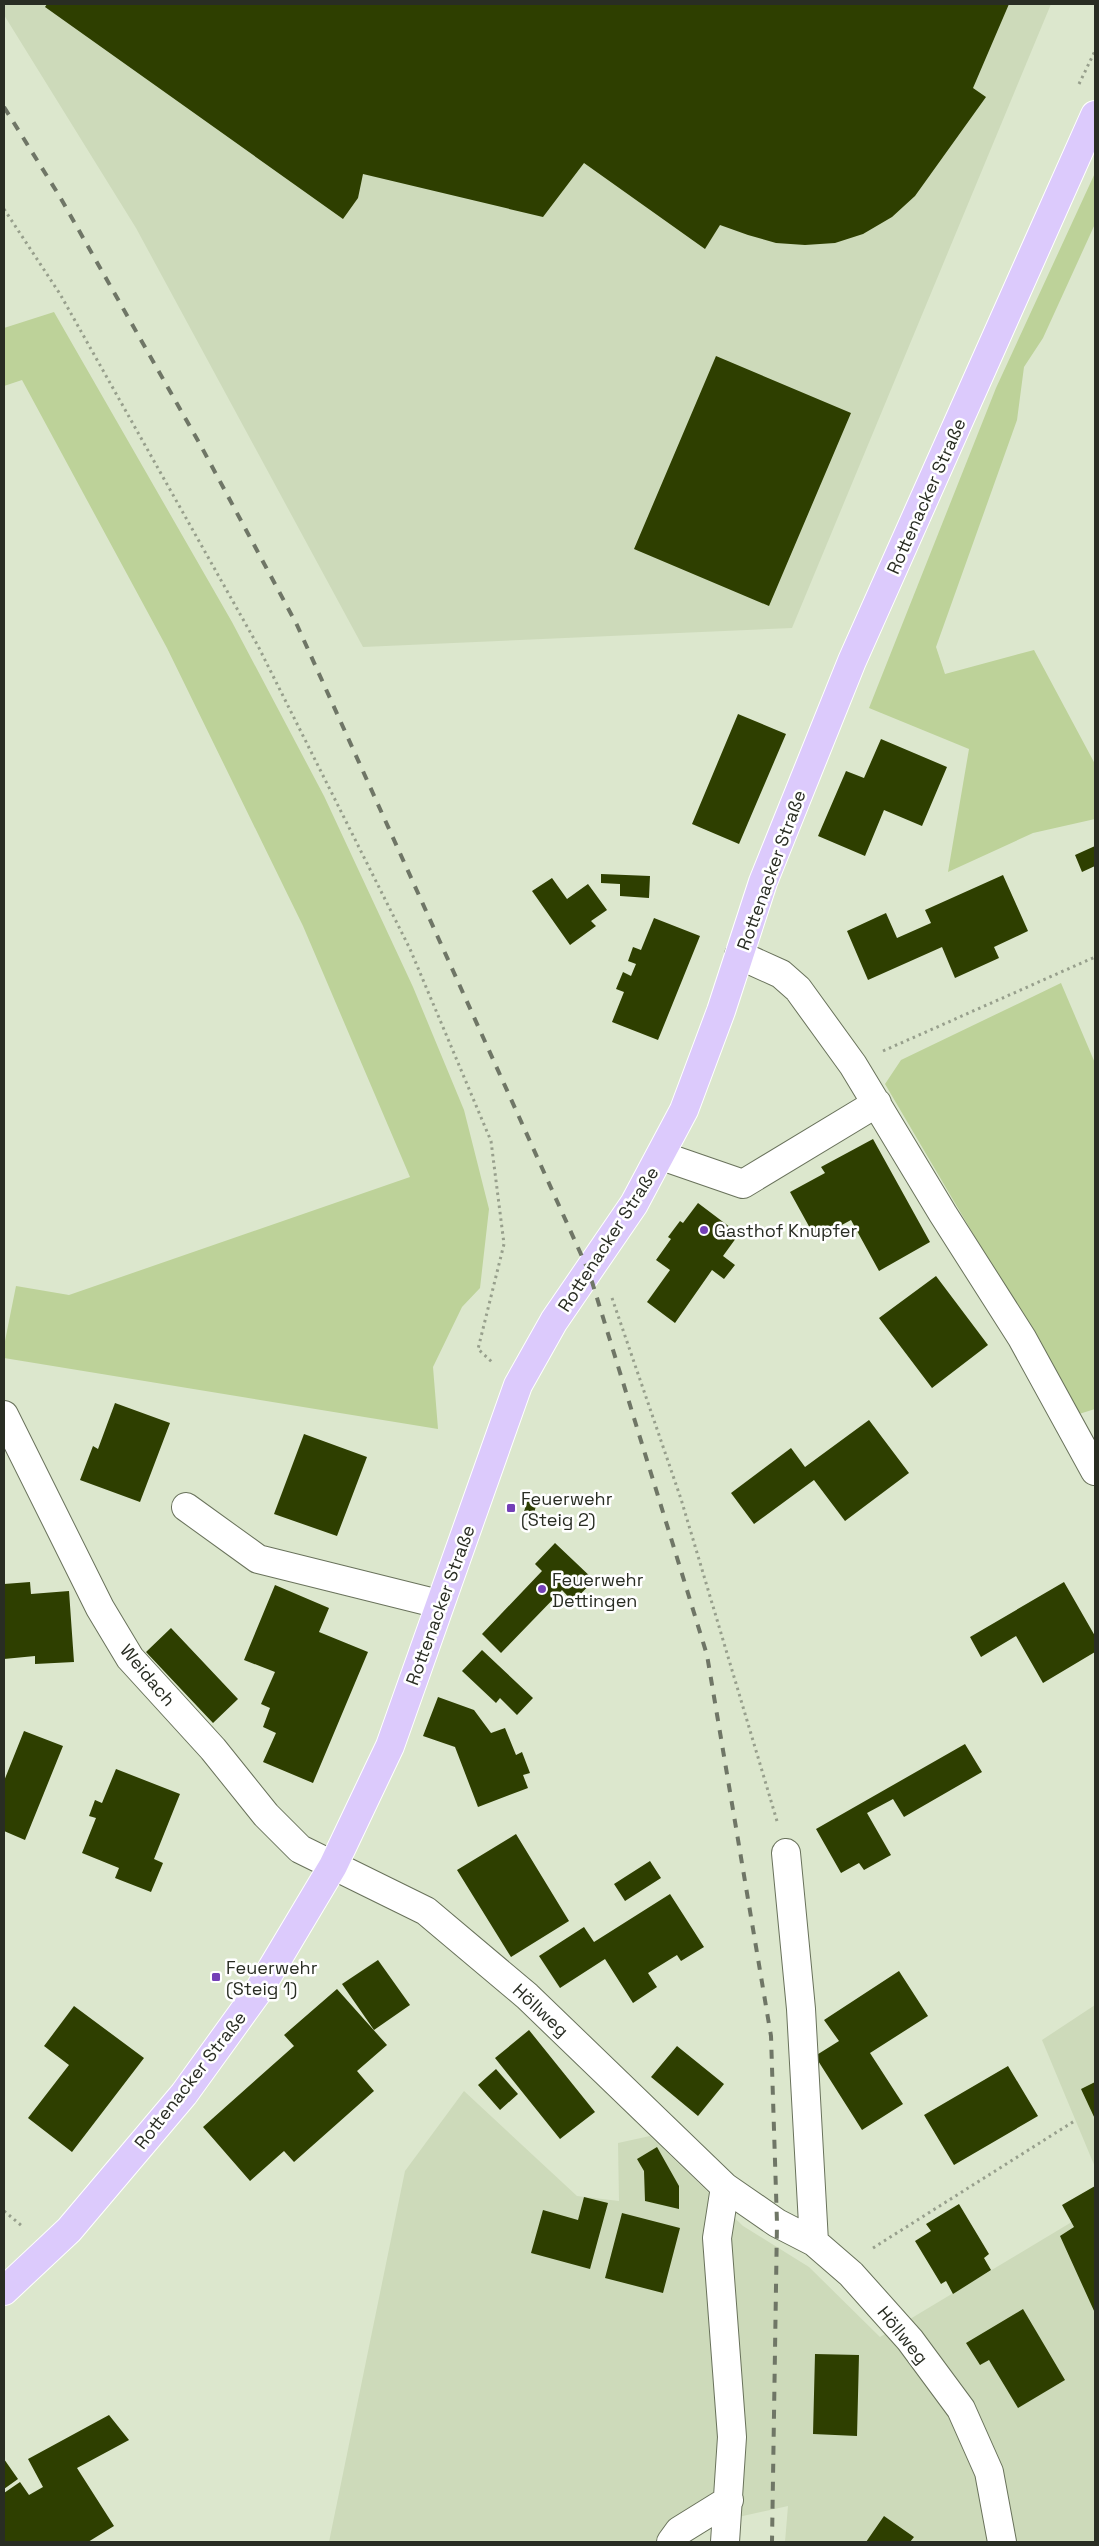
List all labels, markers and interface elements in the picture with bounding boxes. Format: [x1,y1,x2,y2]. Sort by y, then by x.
street label: Rottenacker Straße [881,414,971,578]
street label: Rottenacker Straße [731,787,811,953]
street label: Rottenacker Straße [552,1162,664,1316]
place label: Gasthof Knupfer [714,1219,857,1242]
marker: Gasthof Knupfer [698,1224,710,1236]
place label: Feuerwehr (Steig 2) [521,1487,613,1531]
marker: Feuerwehr (Steig 2) [505,1502,517,1514]
street label: Rottenacker Straße [400,1522,480,1688]
place label: Feuerwehr Dettingen [552,1568,644,1612]
marker: Feuerwehr Dettingen [536,1583,548,1595]
street label: Weidach [115,1639,181,1711]
place label: Feuerwehr (Steig 1) [226,1956,318,2000]
marker: Feuerwehr (Steig 1) [210,1971,222,1983]
street label: Höllweg [508,1978,574,2042]
street label: Rottenacker Straße [129,2007,251,2153]
street label: Höllweg [873,2301,933,2369]

